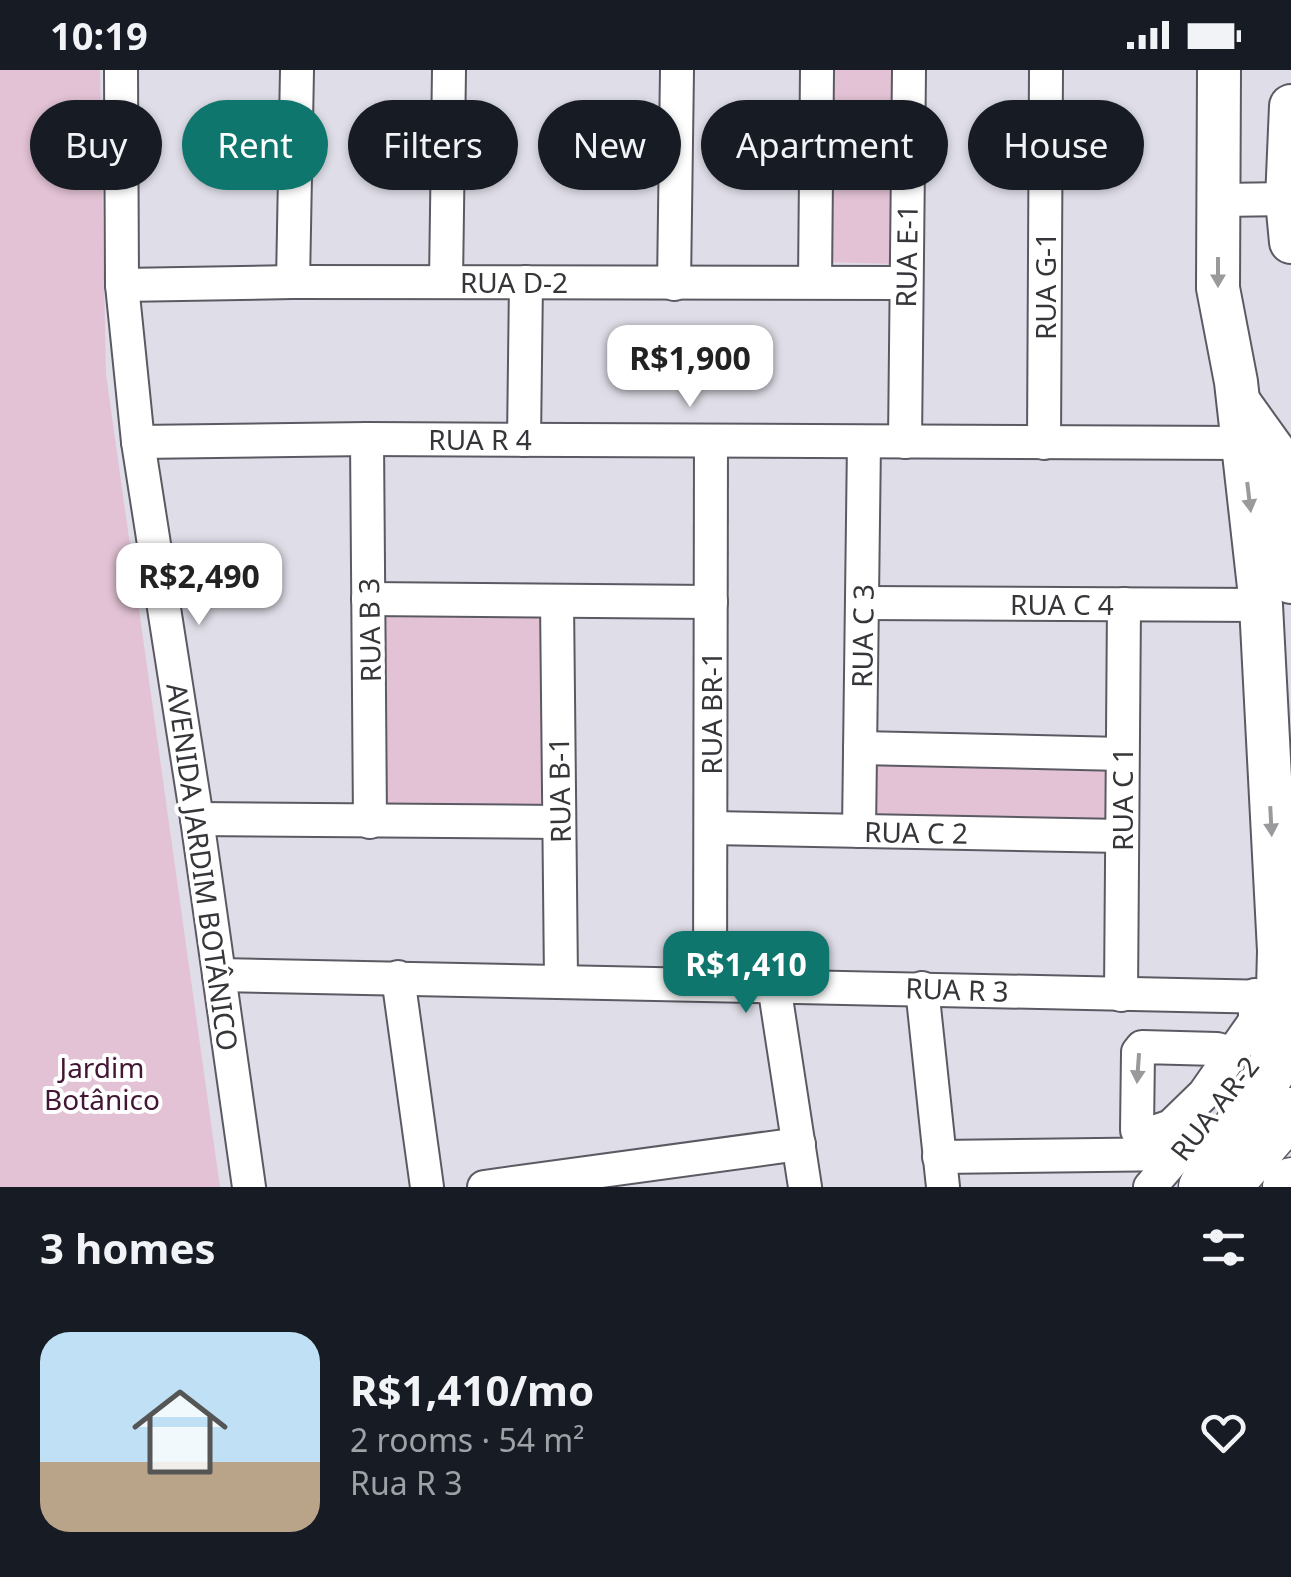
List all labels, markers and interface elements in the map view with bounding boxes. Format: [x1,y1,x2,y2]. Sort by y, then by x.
text: 10:19 [50,9,148,61]
chip: Buy [30,100,162,190]
chip: Rent [182,100,328,190]
chip: Filters [348,100,518,190]
chip: New [538,100,681,190]
chip: Apartment [701,100,948,190]
chip: House [968,100,1144,190]
street label: RUA E-1 [886,204,926,308]
street label: RUA G-1 [1026,232,1064,340]
one-way arrow [1210,257,1226,289]
street label: RUA D-2 [460,263,568,301]
pin: R$1,900 [598,325,782,410]
text: R$1,900 [629,336,751,379]
street label: RUA R 4 [428,420,532,458]
one-way arrow [1241,482,1257,514]
pin: R$2,490 [107,543,291,628]
text: R$2,490 [138,554,260,597]
street label: RUA B 3 [349,578,389,682]
street label: RUA C 3 [842,584,882,688]
street label: RUA C 4 [1010,585,1114,623]
street label: RUA BR-1 [692,651,730,775]
street label: AVENIDA JARDIM BOTÂNICO [158,681,248,1053]
street label: RUA B-1 [539,737,579,843]
street label: RUA C 1 [1103,747,1141,851]
one-way arrow [1264,806,1280,838]
street label: RUA C 2 [864,812,968,852]
pin: R$1,410 [654,931,838,1016]
text: R$1,410 [685,942,807,985]
street label: RUA R 3 [905,968,1009,1010]
park label: Jardim Botânico [44,1048,160,1118]
street label: RUA AR-2 [1161,1048,1267,1168]
one-way arrow [1130,1053,1146,1084]
text: 3 homes [40,1219,216,1276]
icon: filters [1196,1220,1251,1275]
text: R$1,410/mo [350,1361,594,1418]
icon: home [120,1372,240,1492]
icon: heart [1196,1405,1251,1460]
text: 2 rooms · 54 m² [350,1418,584,1461]
text: Rua R 3 [350,1461,462,1504]

